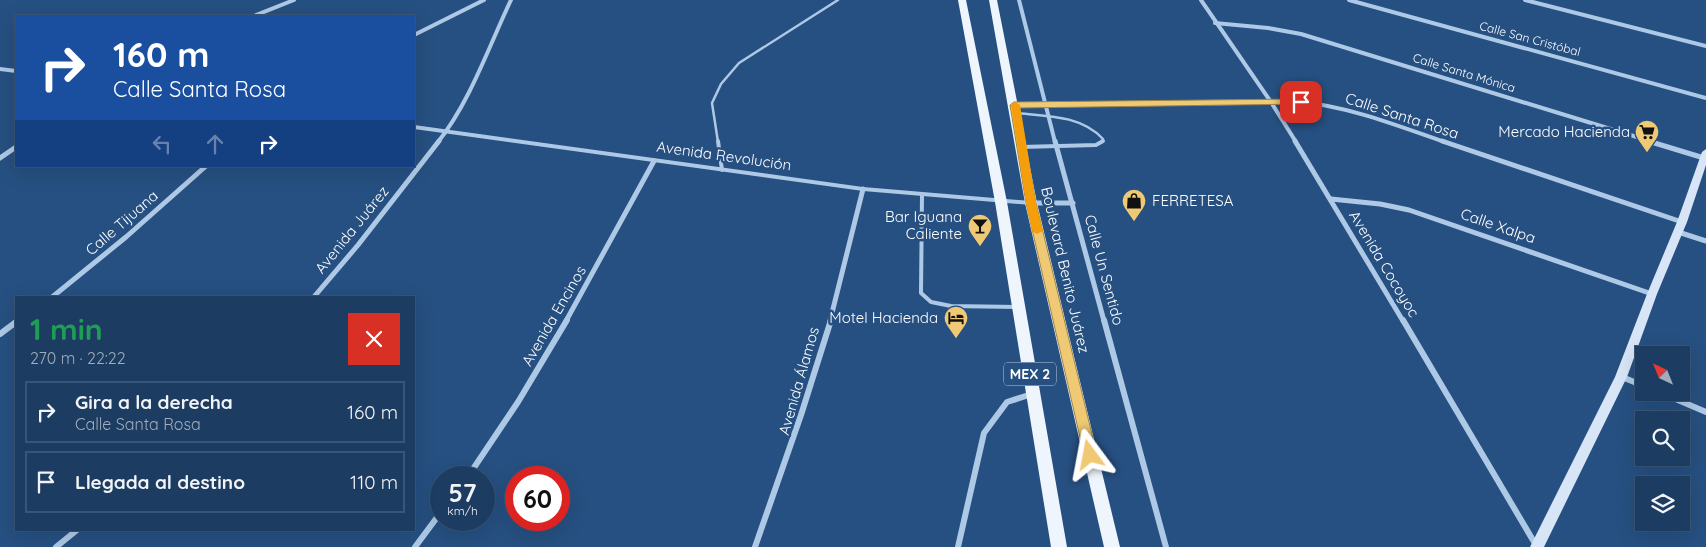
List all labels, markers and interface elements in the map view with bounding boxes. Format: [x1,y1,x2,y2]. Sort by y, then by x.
street label: Calle San Cristóbal [1478,18,1582,59]
text: 160 m [113,32,210,76]
icon: right [30,35,95,100]
street label: Calle Santa Mónica [1411,50,1517,95]
text: Calle Santa Rosa [113,75,286,103]
pin [1280,81,1322,123]
icon: arrive [1287,88,1315,116]
street label: Calle Santa Rosa [1343,88,1461,143]
supermarket icon: Mercado Hacienda [1634,119,1660,153]
place label: Mercado Hacienda [1498,122,1630,141]
icon: left [148,130,176,158]
icon: ahead [201,130,229,158]
icon: right [254,130,282,158]
street label: Avenida Revolución [656,137,793,174]
street label: Avenida Juárez [311,182,393,277]
street label: Boulevard Benito Juárez [1037,185,1094,355]
street label: Calle Tijuana [82,186,162,259]
shop icon: FERRETESA [1121,188,1147,222]
place label: FERRETESA [1152,191,1234,210]
street label: Calle Xalpa [1458,204,1538,247]
place label: Bar Iguana Caliente [885,207,962,243]
street label: Avenida Cocoyoc [1345,207,1424,321]
bar icon: Bar Iguana Caliente [967,213,993,247]
street label: Calle Un Sentido [1081,213,1128,327]
street label: Avenida Encinos [517,262,590,369]
hotel icon: Motel Hacienda [943,305,969,339]
place label: Motel Hacienda [829,308,938,327]
text: 1 min [30,310,103,348]
button: close [348,313,400,365]
street label: Avenida Álamos [774,325,823,437]
north arrow [1635,346,1690,401]
map controls [1635,346,1690,531]
text: 270 m · 22:22 [30,348,126,368]
road number: MEX 2 [1004,362,1056,386]
text: Gira a la derecha [75,390,233,414]
icon: right [32,398,60,426]
text: 160 m [347,400,398,424]
button: search [1635,411,1690,466]
text: Calle Santa Rosa [75,414,201,434]
position arrow [1063,428,1115,480]
speed limit sign: 60 [505,466,570,531]
icon: arrive [32,468,60,496]
text: Llegada al destino [75,470,245,494]
text: 110 m [350,470,398,494]
button: layers [1635,476,1690,531]
text: 57 [448,477,477,508]
text: km/h [447,503,478,518]

